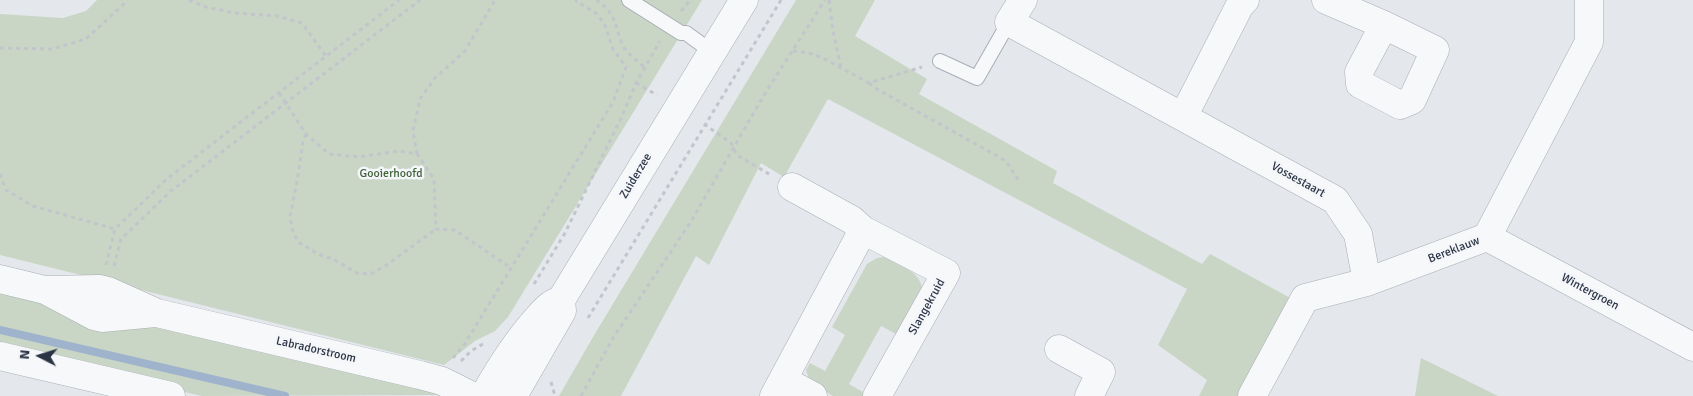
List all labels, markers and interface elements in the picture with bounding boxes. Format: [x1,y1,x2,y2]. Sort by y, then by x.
street label: Zuiderzee [617,151,655,201]
street label: Vossestaart [1268,159,1328,201]
park label: Gooierhoofd [359,167,423,181]
street label: Bereklauw [1426,234,1482,266]
street label: Wintergroen [1558,271,1622,313]
street label: Slangekruid [906,277,948,337]
north arrow [15,331,65,381]
street label: Labradorstroom [275,334,357,366]
text: N [16,349,33,360]

